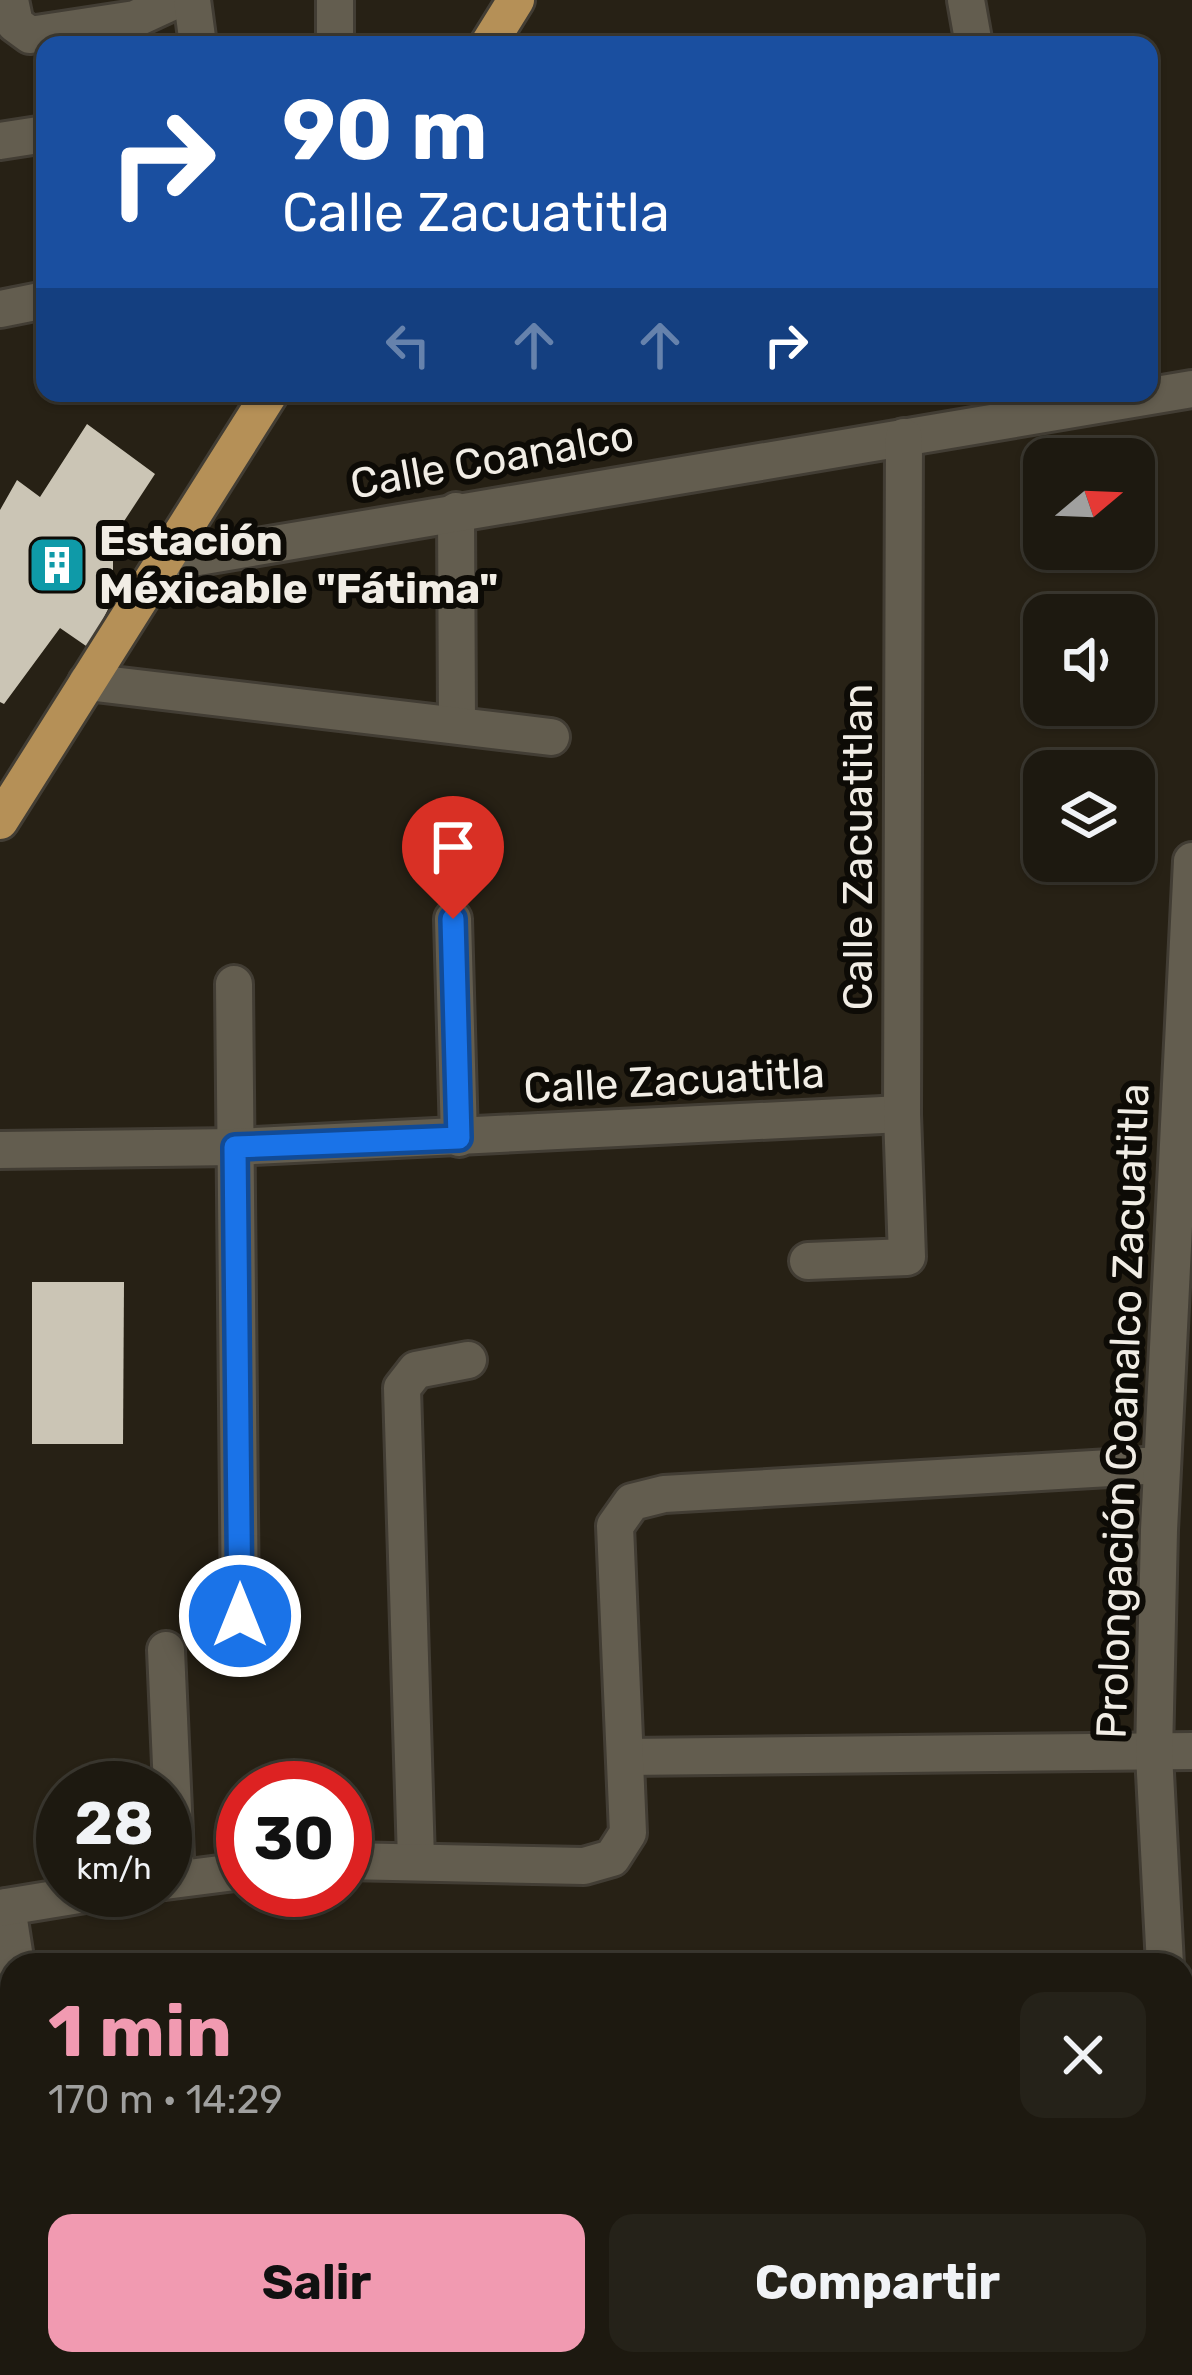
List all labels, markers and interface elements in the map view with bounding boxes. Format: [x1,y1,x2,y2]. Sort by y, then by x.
text: 90 m [282,80,488,180]
icon: right [84,84,240,240]
text: Calle Zacuatitla [282,181,670,245]
icon: left [375,312,441,378]
icon: ahead [501,312,567,378]
icon: ahead [627,312,693,378]
icon: right [753,312,819,378]
street label: Calle Coanalco [346,410,638,510]
north arrow [1023,438,1155,570]
map controls [1023,438,1155,882]
place label: Estación Méxicable "Fátima" [99,516,498,614]
building icon: Estación Méxicable "Fátima" [26,534,88,596]
button: sound [1023,594,1155,726]
street label: Calle Zacuatitlan [833,683,883,1011]
button: layers [1023,750,1155,882]
pin [402,796,504,919]
icon: arrive [420,814,486,880]
street label: Calle Zacuatitla [522,1048,826,1114]
street label: Prolongación Coanalco Zacuatitla [1087,1082,1159,1740]
position arrow [177,1553,303,1679]
speed limit sign: 30 [216,1761,372,1917]
text: 28 [74,1788,154,1859]
text: km/h [77,1851,151,1887]
text: 1 min [48,1989,232,2074]
button: close [1020,1992,1146,2118]
text: 170 m · 14:29 [48,2077,283,2123]
button: Salir [48,2214,585,2352]
button: Compartir [609,2214,1146,2352]

